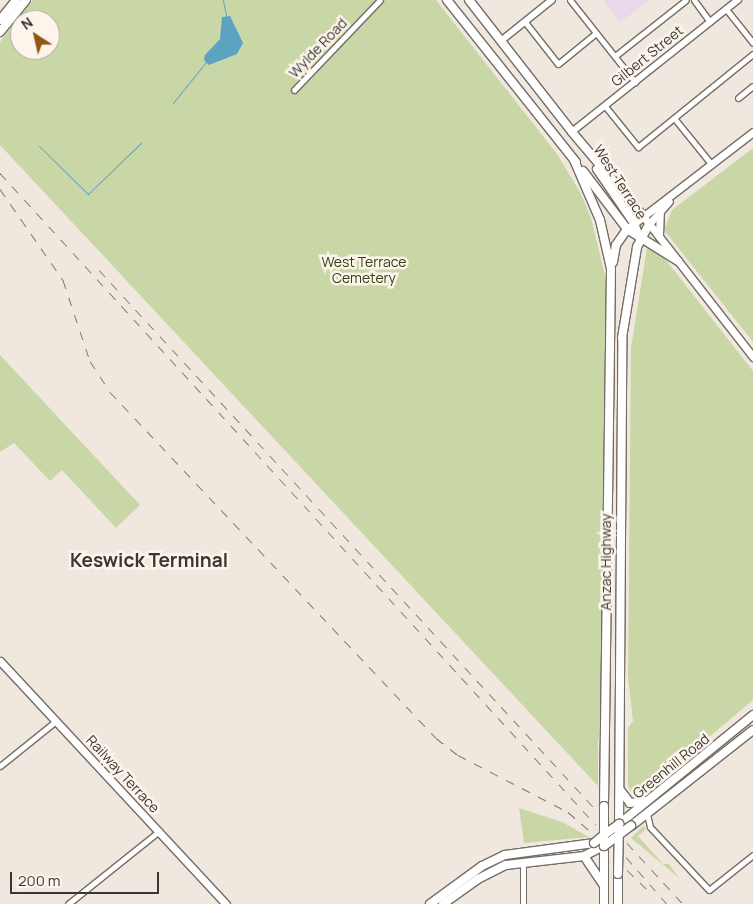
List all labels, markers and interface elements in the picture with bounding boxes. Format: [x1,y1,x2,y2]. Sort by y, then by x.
north arrow [10,10,60,60]
text: N [17,12,36,34]
street label: Wylde Road [285,15,351,81]
street label: Gilbert Street [608,22,686,90]
street label: West Terrace [590,142,650,222]
park label: West Terrace Cemetery [322,254,406,286]
street label: Anzac Highway [598,513,614,611]
district label: Keswick Terminal [70,550,228,572]
street label: Greenhill Road [629,730,713,802]
street label: Railway Terrace [83,732,163,816]
scale bar [12,862,161,894]
text: 200 m [18,870,61,891]

